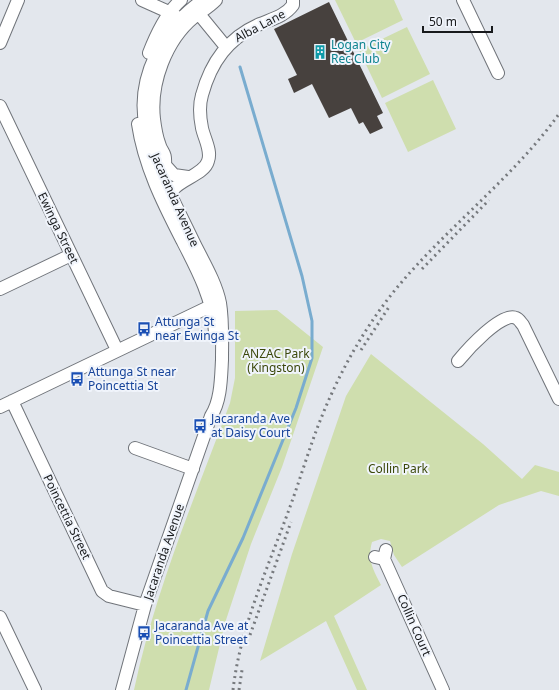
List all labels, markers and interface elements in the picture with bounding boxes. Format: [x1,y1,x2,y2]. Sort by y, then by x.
street label: Alba Lane [231,5,288,46]
scale bar [423,8,492,34]
text: 50 m [429,13,457,30]
place label: Logan City Rec Club [331,36,391,67]
building icon: Logan City Rec Club [312,44,328,60]
street label: Jacaranda Avenue [147,149,204,249]
street label: Ewinga Street [34,189,83,267]
place label: Attunga St near Ewinga St [155,313,239,344]
bus stop icon: Attunga St near Ewinga St [136,321,152,337]
park label: ANZAC Park (Kingston) [242,345,310,376]
place label: Attunga St near Poincettia St [88,363,176,394]
bus stop icon: Attunga St near Poincettia St [69,371,85,387]
place label: Jacaranda Ave at Daisy Court [210,410,291,441]
bus stop icon: Jacaranda Ave at Daisy Court [192,418,208,434]
park label: Collin Park [368,460,429,477]
street label: Poincettia Street [39,471,96,563]
street label: Jacaranda Avenue [139,501,188,603]
street label: Collin Court [393,591,436,659]
place label: Jacaranda Ave at Poincettia Street [154,617,249,648]
bus stop icon: Jacaranda Ave at Poincettia Street [136,625,152,641]

